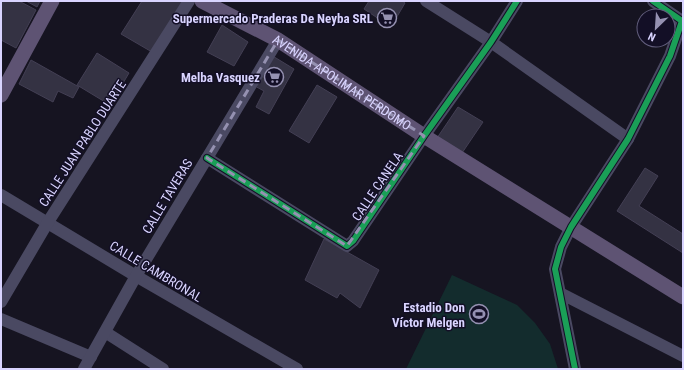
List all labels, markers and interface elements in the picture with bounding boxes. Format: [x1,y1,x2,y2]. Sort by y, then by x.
supermarket icon: Supermercado Praderas De Neyba SRL [376,7,398,29]
north arrow [636,8,676,48]
place label: Supermercado Praderas De Neyba SRL [173,11,373,26]
text: N [646,29,658,44]
street label: AVENIDA APOLIMAR PERDOMO [270,32,414,134]
supermarket icon: Melba Vasquez [263,66,285,88]
place label: Melba Vasquez [181,70,260,85]
street label: CALLE JUAN PABLO DUARTE [36,77,129,209]
street label: CALLE CANELA [349,149,406,224]
street label: CALLE TAVERAS [139,156,196,236]
street label: CALLE CAMBRONAL [107,238,205,305]
place label: Estadio Don Víctor Melgen [392,300,465,330]
sports icon: Estadio Don Víctor Melgen [468,303,490,325]

